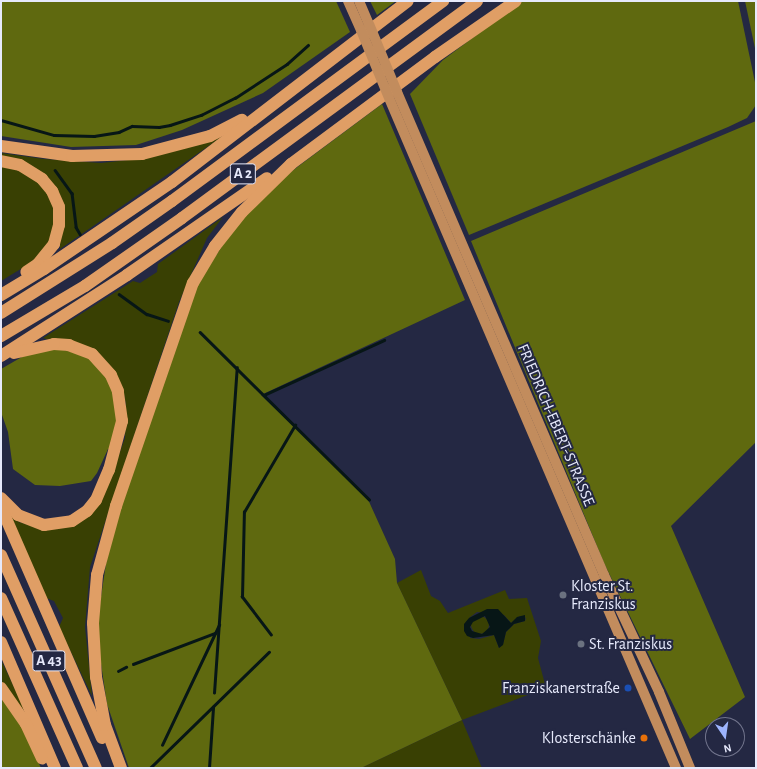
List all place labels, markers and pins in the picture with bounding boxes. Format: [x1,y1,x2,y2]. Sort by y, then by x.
place label: Kloster St. Franziskus [571,576,636,614]
marker: Kloster St. Franziskus [558,590,568,600]
place label: St. Franziskus [589,634,672,654]
marker: St. Franziskus [576,639,586,649]
place label: Franziskanerstraße [502,678,620,698]
marker: Franziskanerstraße [623,683,633,693]
place label: Klosterschänke [542,728,636,748]
marker: Klosterschänke [639,733,649,743]

